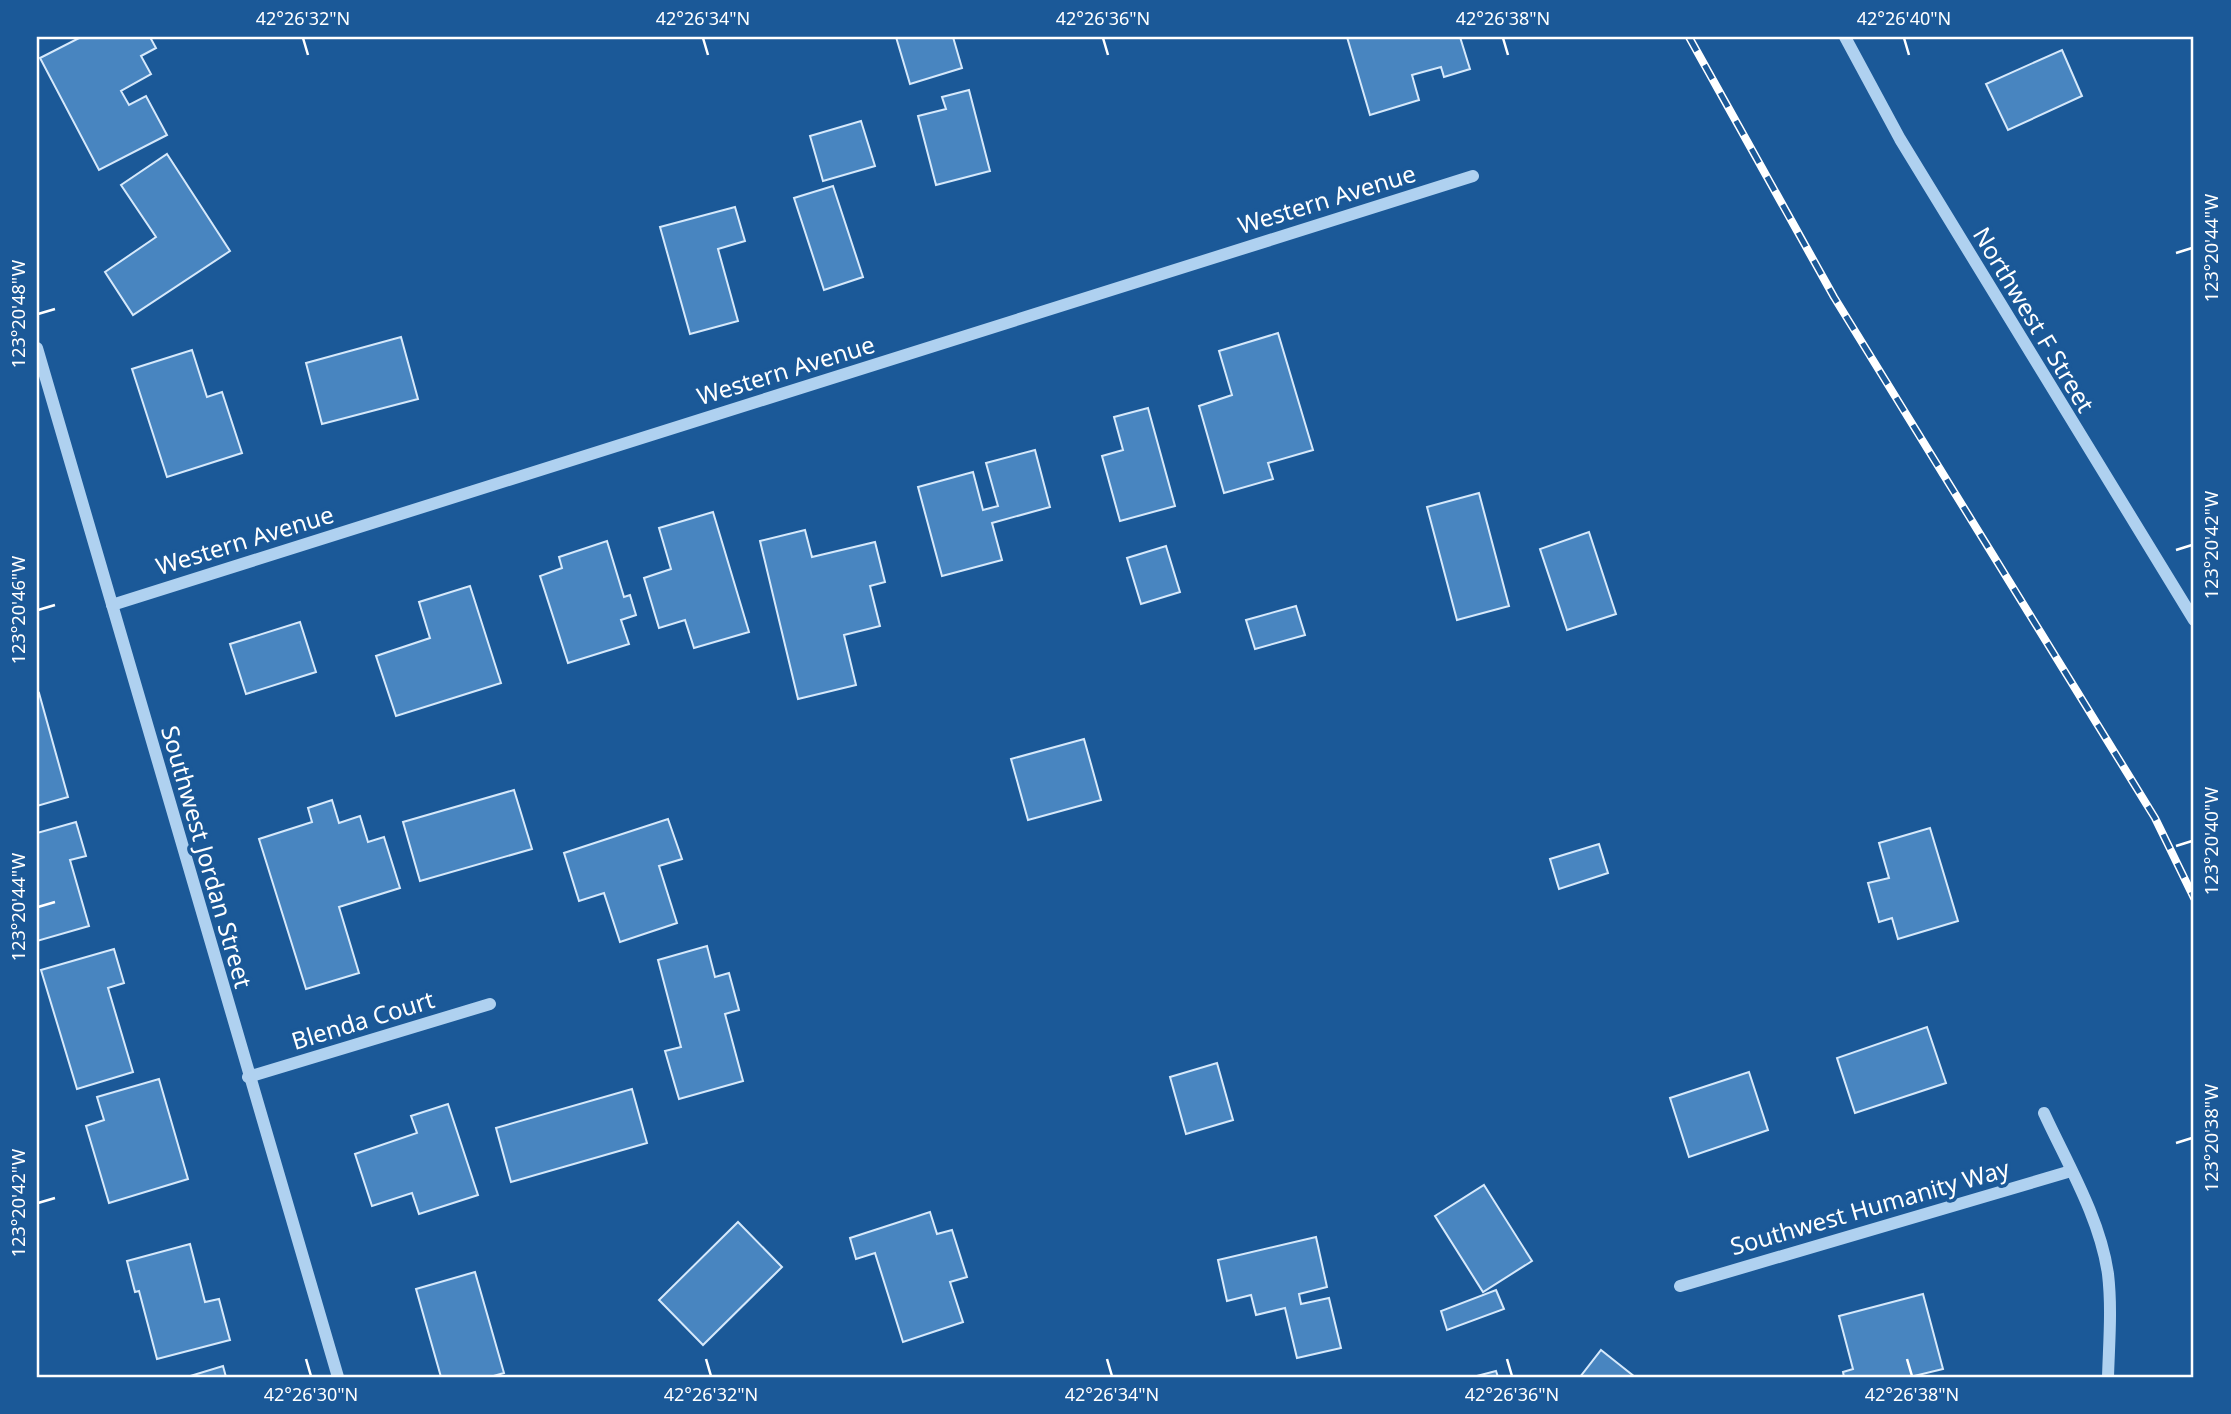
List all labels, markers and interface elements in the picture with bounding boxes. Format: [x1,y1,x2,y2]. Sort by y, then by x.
text: 42°26'32"N [256,6,350,30]
text: 42°26'34"N [656,6,750,30]
text: 42°26'36"N [1056,6,1150,30]
text: 42°26'38"N [1456,6,1550,30]
text: 42°26'40"N [1857,6,1951,30]
street label: Western Avenue [1234,156,1420,241]
text: 123°20'44"W [2199,194,2223,302]
street label: Northwest F Street [1966,220,2103,418]
text: 123°20'48"W [6,260,30,368]
street label: Western Avenue [693,327,879,412]
text: 123°20'42"W [2199,491,2223,599]
street label: Western Avenue [152,497,338,582]
text: 123°20'46"W [6,556,30,664]
street label: Southwest Jordan Street [154,721,261,992]
text: 123°20'40"W [2199,787,2223,895]
text: 123°20'44"W [6,853,30,961]
street label: Blenda Court [287,982,438,1057]
text: 123°20'38"W [2199,1084,2223,1192]
text: 123°20'42"W [6,1149,30,1257]
street label: Southwest Humanity Way [1726,1151,2014,1262]
text: 42°26'30"N [264,1382,358,1406]
text: 42°26'32"N [664,1382,758,1406]
text: 42°26'34"N [1065,1382,1159,1406]
text: 42°26'36"N [1465,1382,1559,1406]
text: 42°26'38"N [1865,1382,1959,1406]

